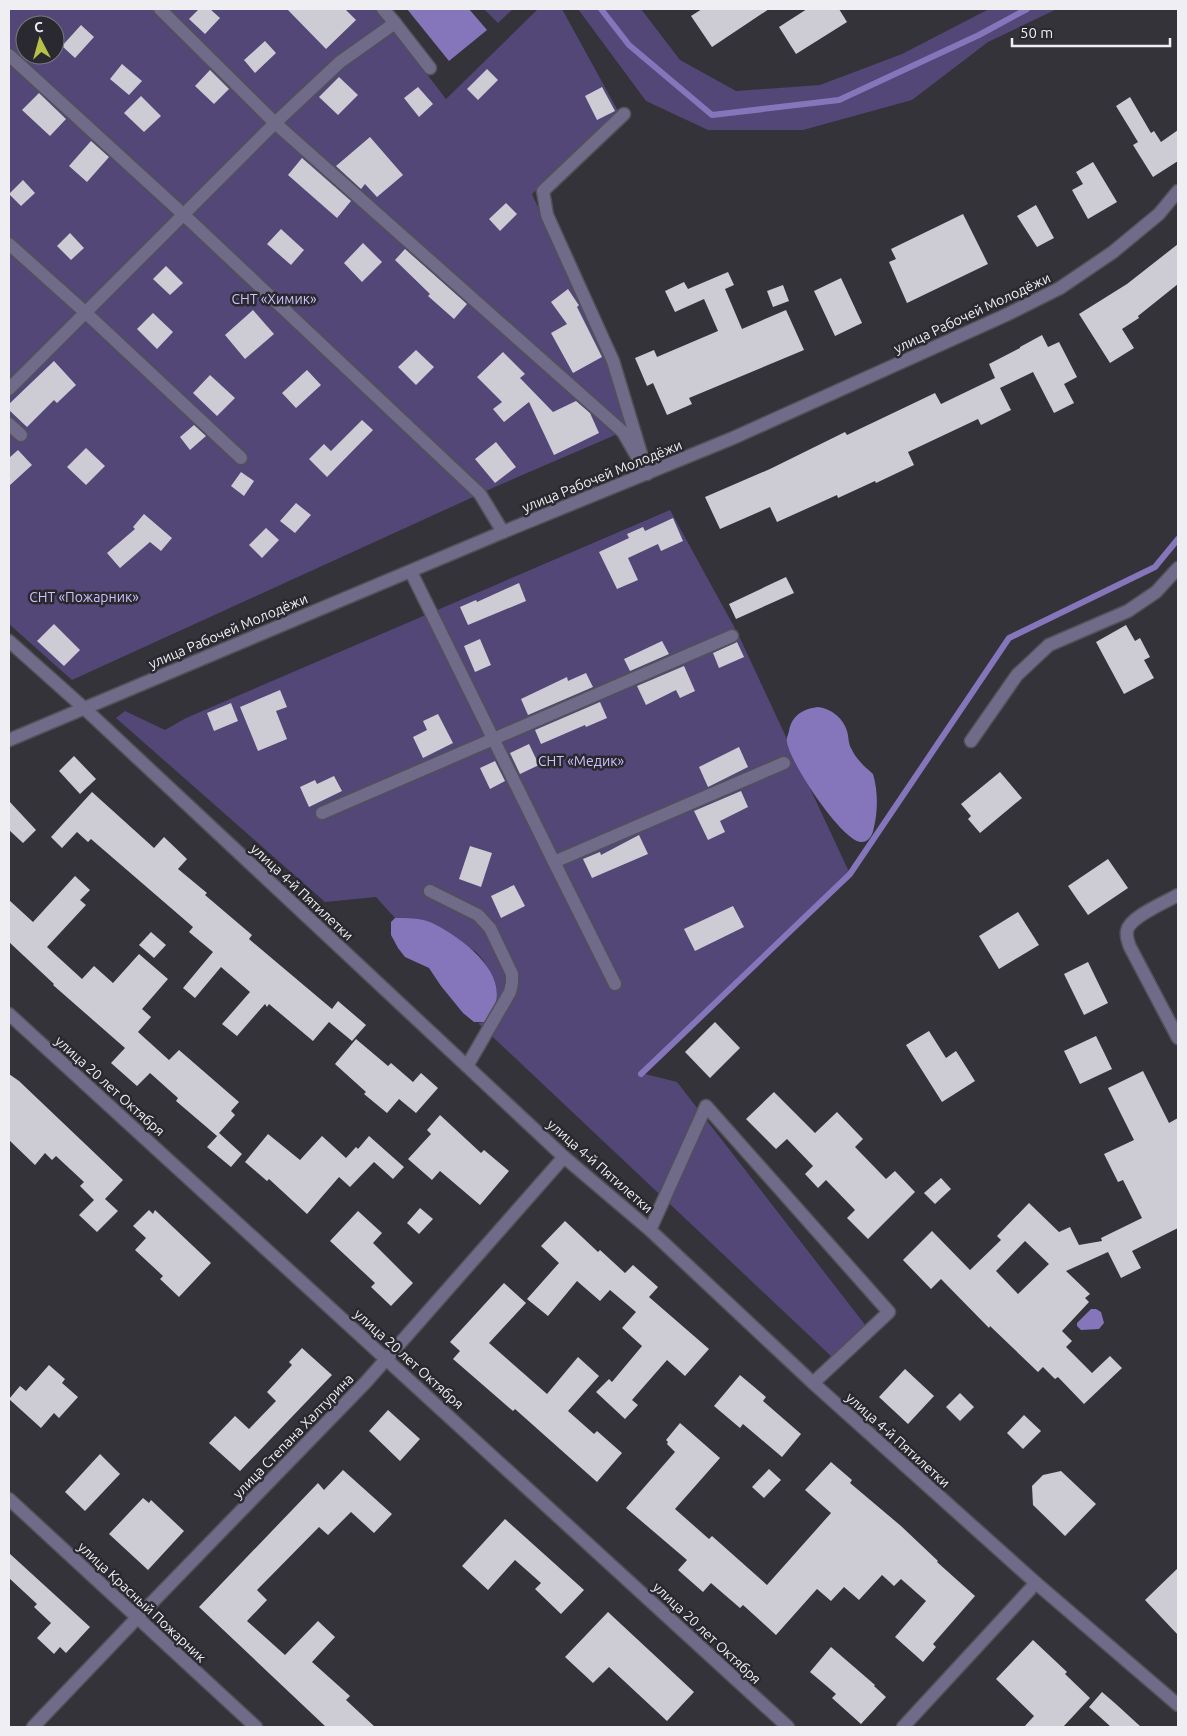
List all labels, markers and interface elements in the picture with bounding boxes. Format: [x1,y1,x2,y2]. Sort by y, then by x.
north arrow [15,15,65,65]
scale bar [1012,15,1170,47]
text: С [33,19,44,35]
text: 50 m [1020,24,1053,41]
street label: улица Рабочей Молодёжи [891,270,1053,356]
park label: СНТ «Химик» [231,291,317,307]
street label: улица Рабочей Молодёжи [520,437,684,515]
park label: СНТ «Пожарник» [29,589,139,605]
street label: улица Рабочей Молодёжи [146,590,310,672]
park label: СНТ «Медик» [538,753,624,769]
street label: улица 4-й Пятилетки [247,840,357,944]
street label: улица 20 лет Октября [52,1033,168,1139]
street label: улица 4-й Пятилетки [544,1116,656,1216]
street label: улица 20 лет Октября [351,1306,467,1412]
street label: улица Степана Халтурина [229,1370,357,1502]
street label: улица 4-й Пятилетки [843,1389,953,1491]
street label: улица Красный Пожарник [75,1538,209,1666]
street label: улица 20 лет Октября [650,1579,764,1687]

